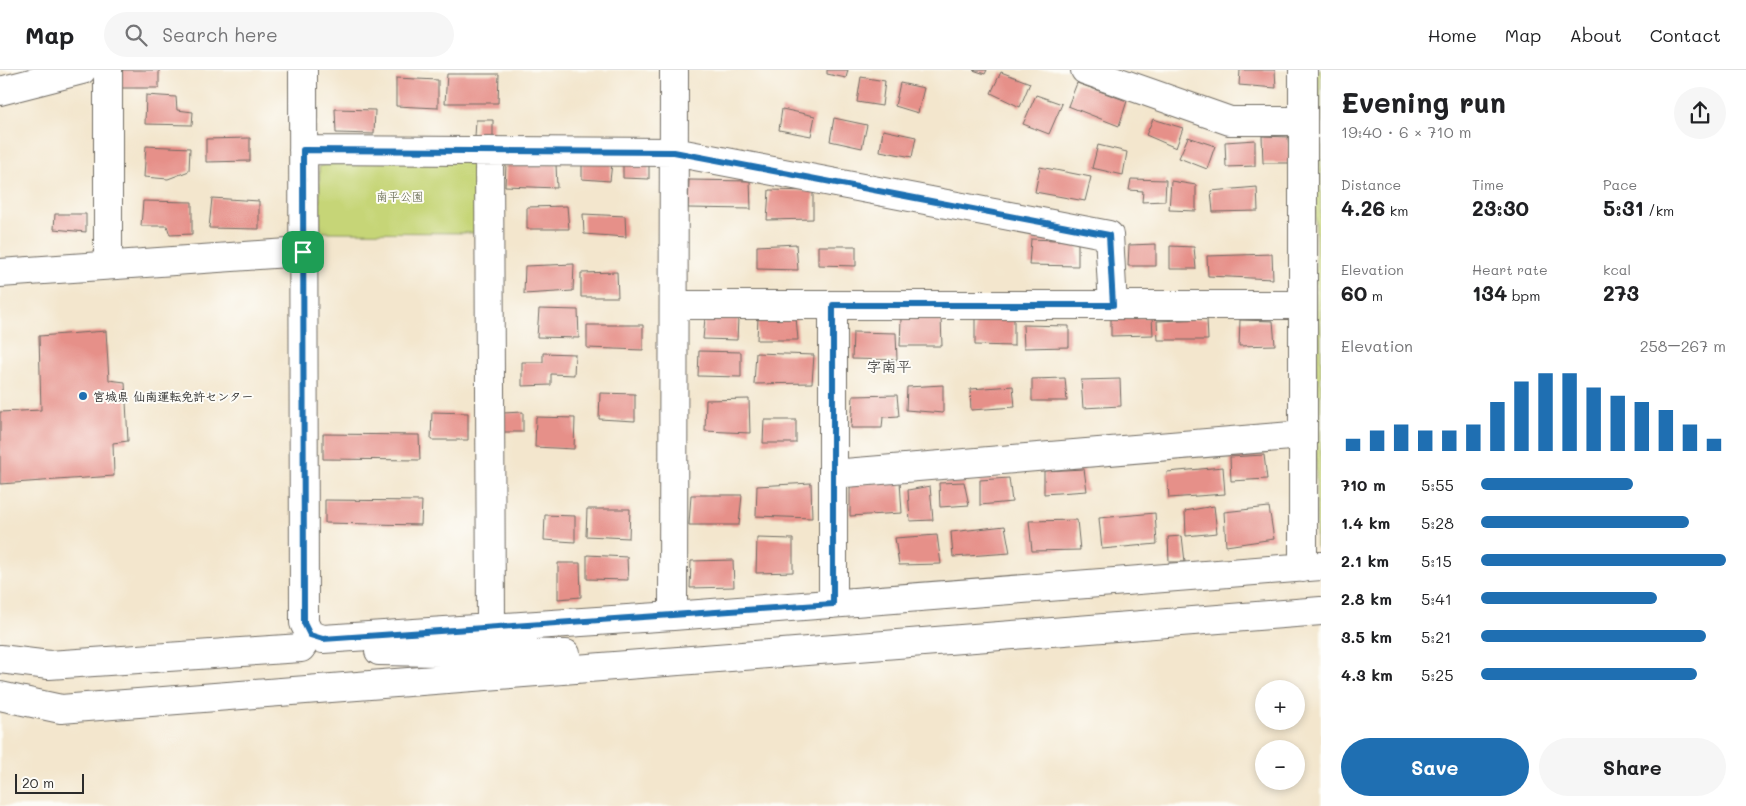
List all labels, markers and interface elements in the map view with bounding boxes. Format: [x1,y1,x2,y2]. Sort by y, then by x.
search box [104,12,454,57]
text: Map [25,19,74,50]
icon: search [122,21,150,49]
text: Search here [162,22,278,47]
text: Home [1428,23,1477,47]
text: Map [1505,23,1541,47]
text: About [1569,23,1622,47]
text: Contact [1650,23,1721,47]
text: Evening run [1341,84,1506,120]
button: share [1674,87,1726,139]
text: 19:40 · 6 × 710 m [1341,121,1471,142]
text: Distance [1341,175,1401,194]
text: Time [1472,175,1504,194]
text: Pace [1603,175,1637,194]
park label: 南平公園 [376,188,424,204]
text: 4.26 [1341,194,1385,221]
text: 23:30 [1472,194,1529,221]
text: 5:31 [1603,194,1644,221]
text: km [1385,201,1408,220]
text: /km [1644,201,1674,220]
pin [282,231,324,273]
icon: arrive [289,238,317,266]
text: Elevation [1341,260,1404,279]
text: Heart rate [1472,260,1548,279]
text: kcal [1603,260,1631,279]
text: 60 [1341,279,1367,306]
text: 134 [1472,279,1507,306]
text: 273 [1603,279,1639,306]
text: m [1367,286,1383,305]
text: bpm [1507,286,1540,305]
text: Elevation [1341,335,1413,356]
text: 258–267 m [1640,335,1726,356]
district label: 字南平 [866,356,912,376]
place label: 宮城県 仙南運転免許センター [93,388,253,404]
marker: 宮城県 仙南運転免許センター [77,390,89,402]
text: 710 m [1341,474,1386,495]
text: 5:55 [1421,474,1454,495]
text: 1.4 km [1341,512,1390,533]
text: 5:28 [1421,512,1454,533]
text: 2.1 km [1341,550,1389,571]
text: 5:15 [1421,550,1452,571]
text: 2.8 km [1341,588,1392,609]
text: 5:41 [1421,588,1452,609]
text: 3.5 km [1341,626,1392,647]
text: 5:21 [1421,626,1451,647]
text: 4.3 km [1341,664,1393,685]
text: 5:25 [1421,664,1454,685]
map controls [1255,680,1305,790]
button: + [1255,680,1305,730]
button: Save [1341,738,1529,796]
button: Share [1539,738,1726,796]
button: − [1255,740,1305,790]
scale bar [15,771,84,794]
text: 20 m [22,773,54,792]

